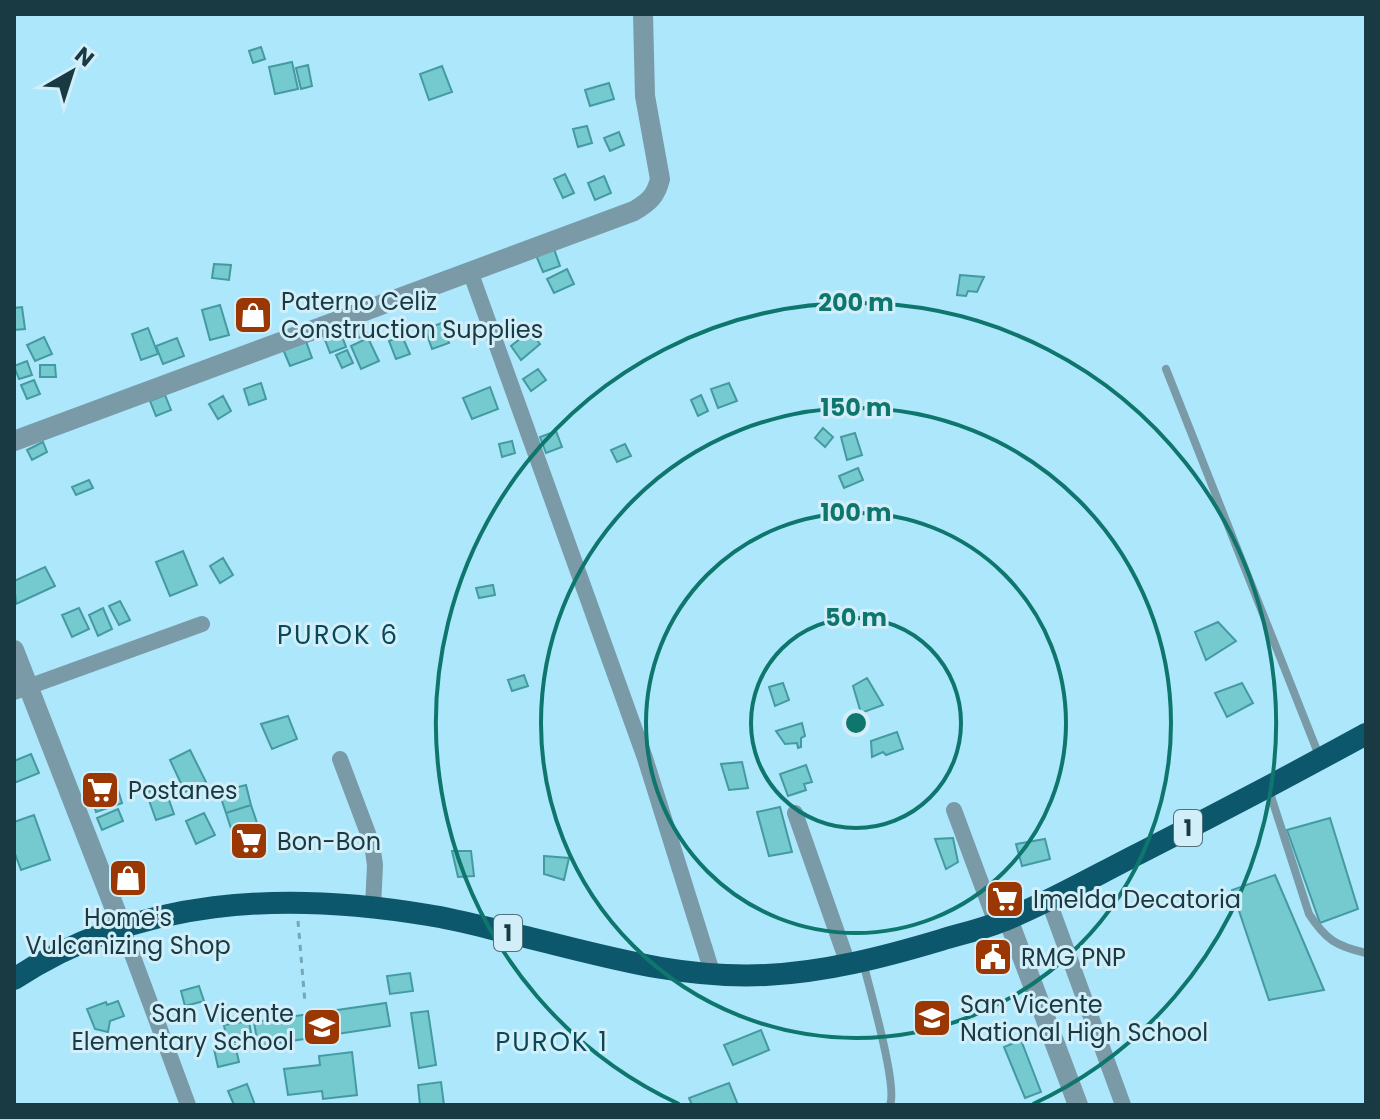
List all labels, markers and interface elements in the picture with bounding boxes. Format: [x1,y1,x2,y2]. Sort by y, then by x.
north arrow [32,32,112,112]
text: N [68,40,100,74]
place label: Paterno Celiz Construction Supplies [281,285,543,346]
text: 200 m [818,286,894,319]
shop icon: Paterno Celiz Construction Supplies [232,294,274,336]
text: 150 m [821,391,891,424]
text: 100 m [821,496,891,529]
text: 50 m [825,601,887,634]
district label: PUROK 6 [277,617,399,653]
centre of rings [842,709,870,737]
supermarket icon: Postanes [79,769,121,811]
place label: Postanes [128,774,238,807]
road number: 1 [1174,810,1202,846]
supermarket icon: Bon-Bon [228,820,270,862]
place label: Bon-Bon [277,825,381,858]
shop icon: Home's Vulcanizing Shop [107,857,149,899]
supermarket icon: Imelda Decatoria [984,878,1026,920]
place label: Imelda Decatoria [1033,883,1241,916]
place label: Home's Vulcanizing Shop [25,901,231,962]
road number: 1 [494,915,522,951]
public building icon: RMG PNP [972,936,1014,978]
place label: RMG PNP [1021,941,1126,974]
place label: San Vicente National High School [960,988,1208,1049]
place label: San Vicente Elementary School [71,997,294,1058]
school or university icon: San Vicente National High School [911,997,953,1039]
school or university icon: San Vicente Elementary School [301,1006,343,1048]
district label: PUROK 1 [495,1024,609,1060]

